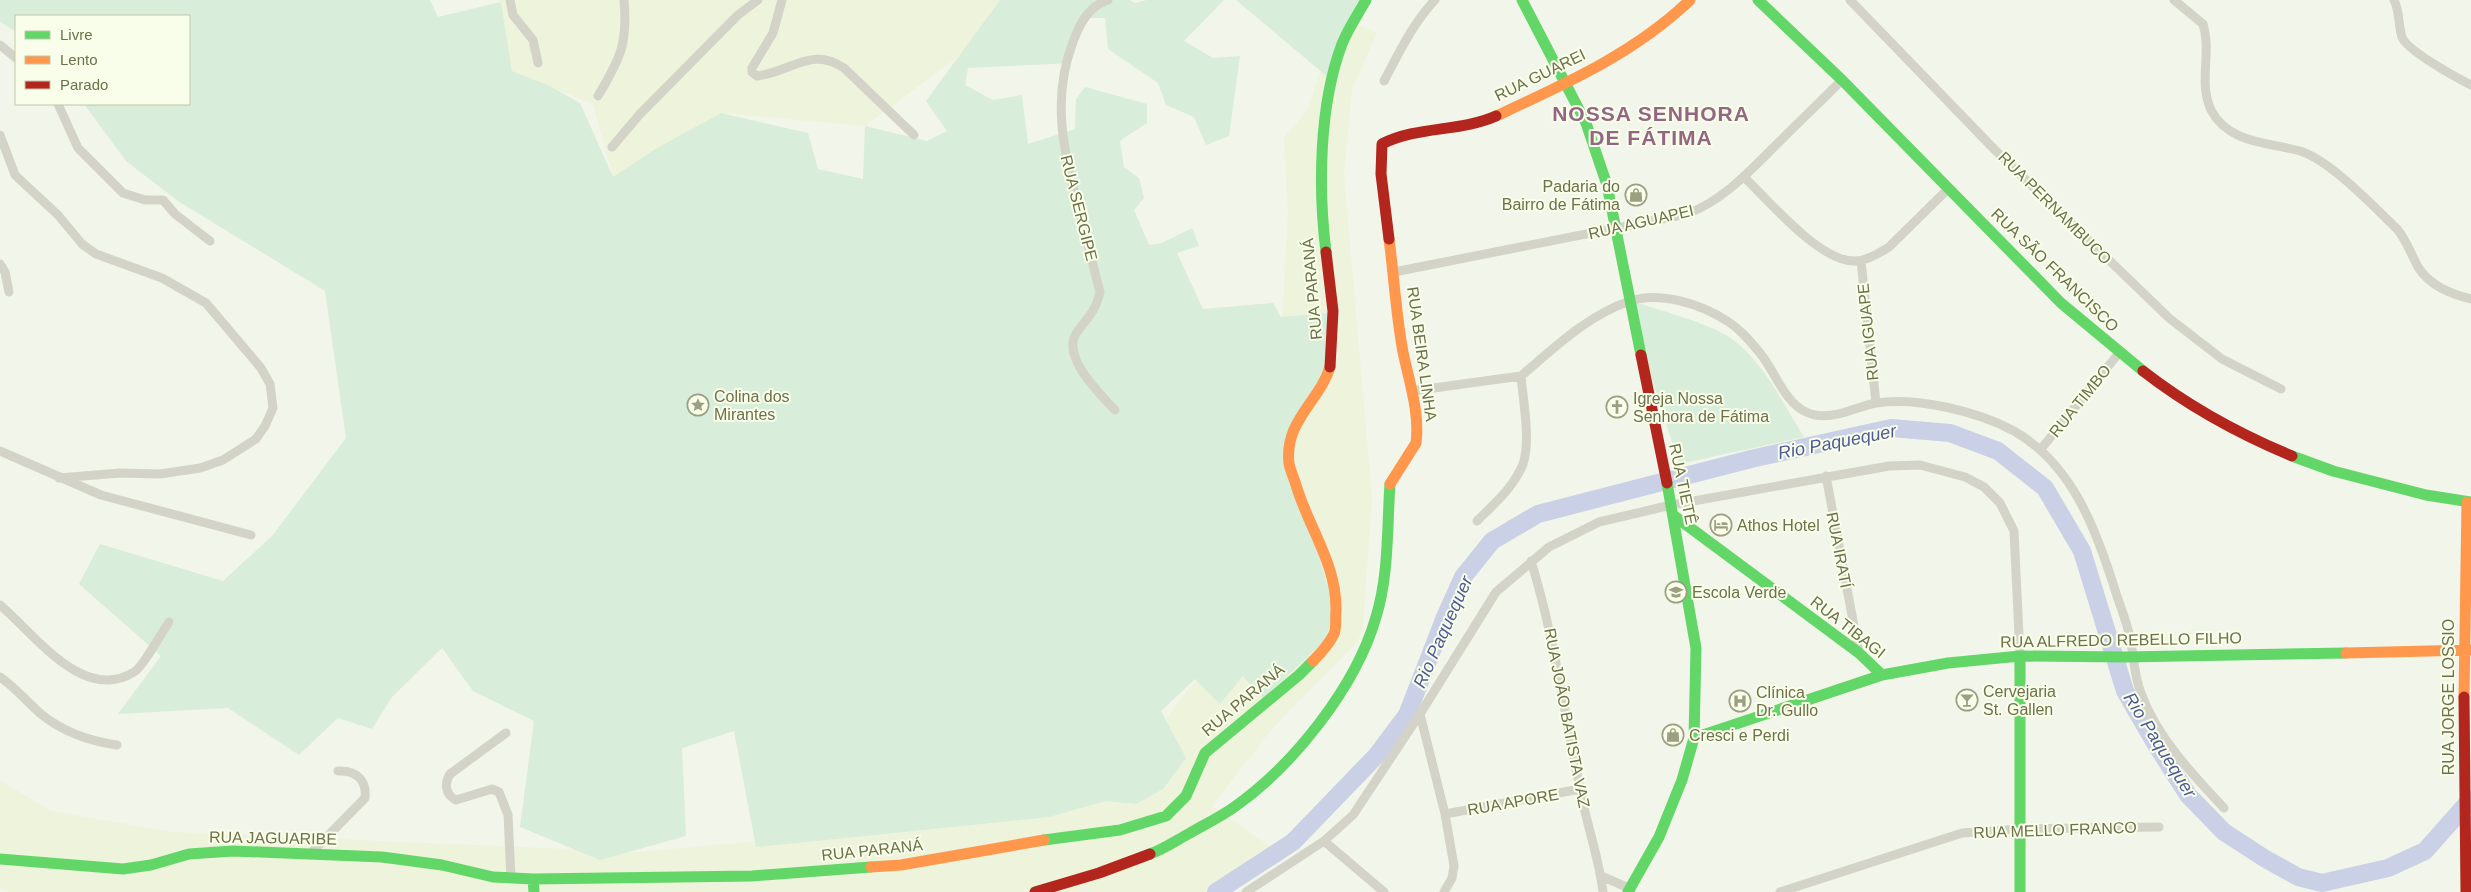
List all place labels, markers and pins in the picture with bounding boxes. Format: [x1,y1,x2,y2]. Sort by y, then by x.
place label: Padaria do Bairro de Fátima [1502,178,1620,213]
shop icon: Padaria do Bairro de Fátima [1624,183,1648,207]
place label: Colina dos Mirantes [714,388,790,423]
place label: Igreja Nossa Senhora de Fátima [1633,390,1769,425]
place icon: Colina dos Mirantes [686,393,710,417]
church icon: Igreja Nossa Senhora de Fátima [1605,395,1629,419]
hotel icon: Athos Hotel [1709,513,1733,537]
place label: Athos Hotel [1737,517,1820,534]
school or university icon: Escola Verde [1664,580,1688,604]
place label: Escola Verde [1692,584,1786,601]
place label: Cervejaria St. Gallen [1983,683,2056,718]
place label: Clínica Dr. Gullo [1756,684,1818,719]
bar icon: Cervejaria St. Gallen [1955,688,1979,712]
hospital icon: Clínica Dr. Gullo [1728,689,1752,713]
shop icon: Cresci e Perdi [1661,723,1685,747]
place label: Cresci e Perdi [1689,727,1789,744]

